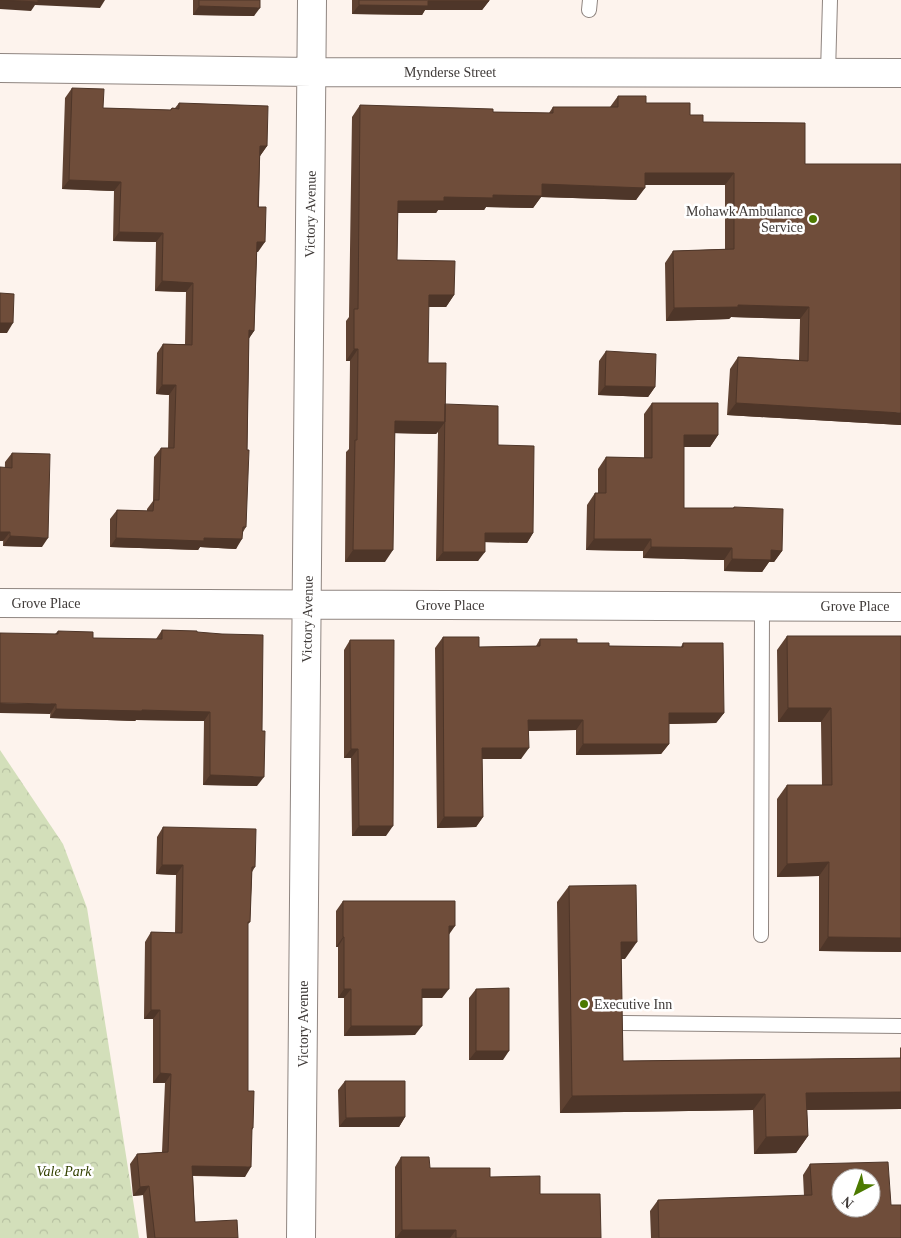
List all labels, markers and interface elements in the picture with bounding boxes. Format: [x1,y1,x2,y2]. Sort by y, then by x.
street label: Mynderse Street [404,65,496,80]
street label: Victory Avenue [302,170,319,258]
place label: Mohawk Ambulance Service [686,204,803,235]
marker: Mohawk Ambulance Service [807,213,819,225]
street label: Victory Avenue [299,575,316,663]
street label: Grove Place [12,596,80,611]
street label: Grove Place [416,598,484,613]
street label: Grove Place [821,599,889,614]
street label: Victory Avenue [296,980,311,1068]
place label: Executive Inn [594,997,672,1012]
marker: Executive Inn [578,998,590,1010]
park label: Vale Park [37,1164,92,1179]
north arrow [831,1168,881,1218]
text: N [839,1193,857,1211]

